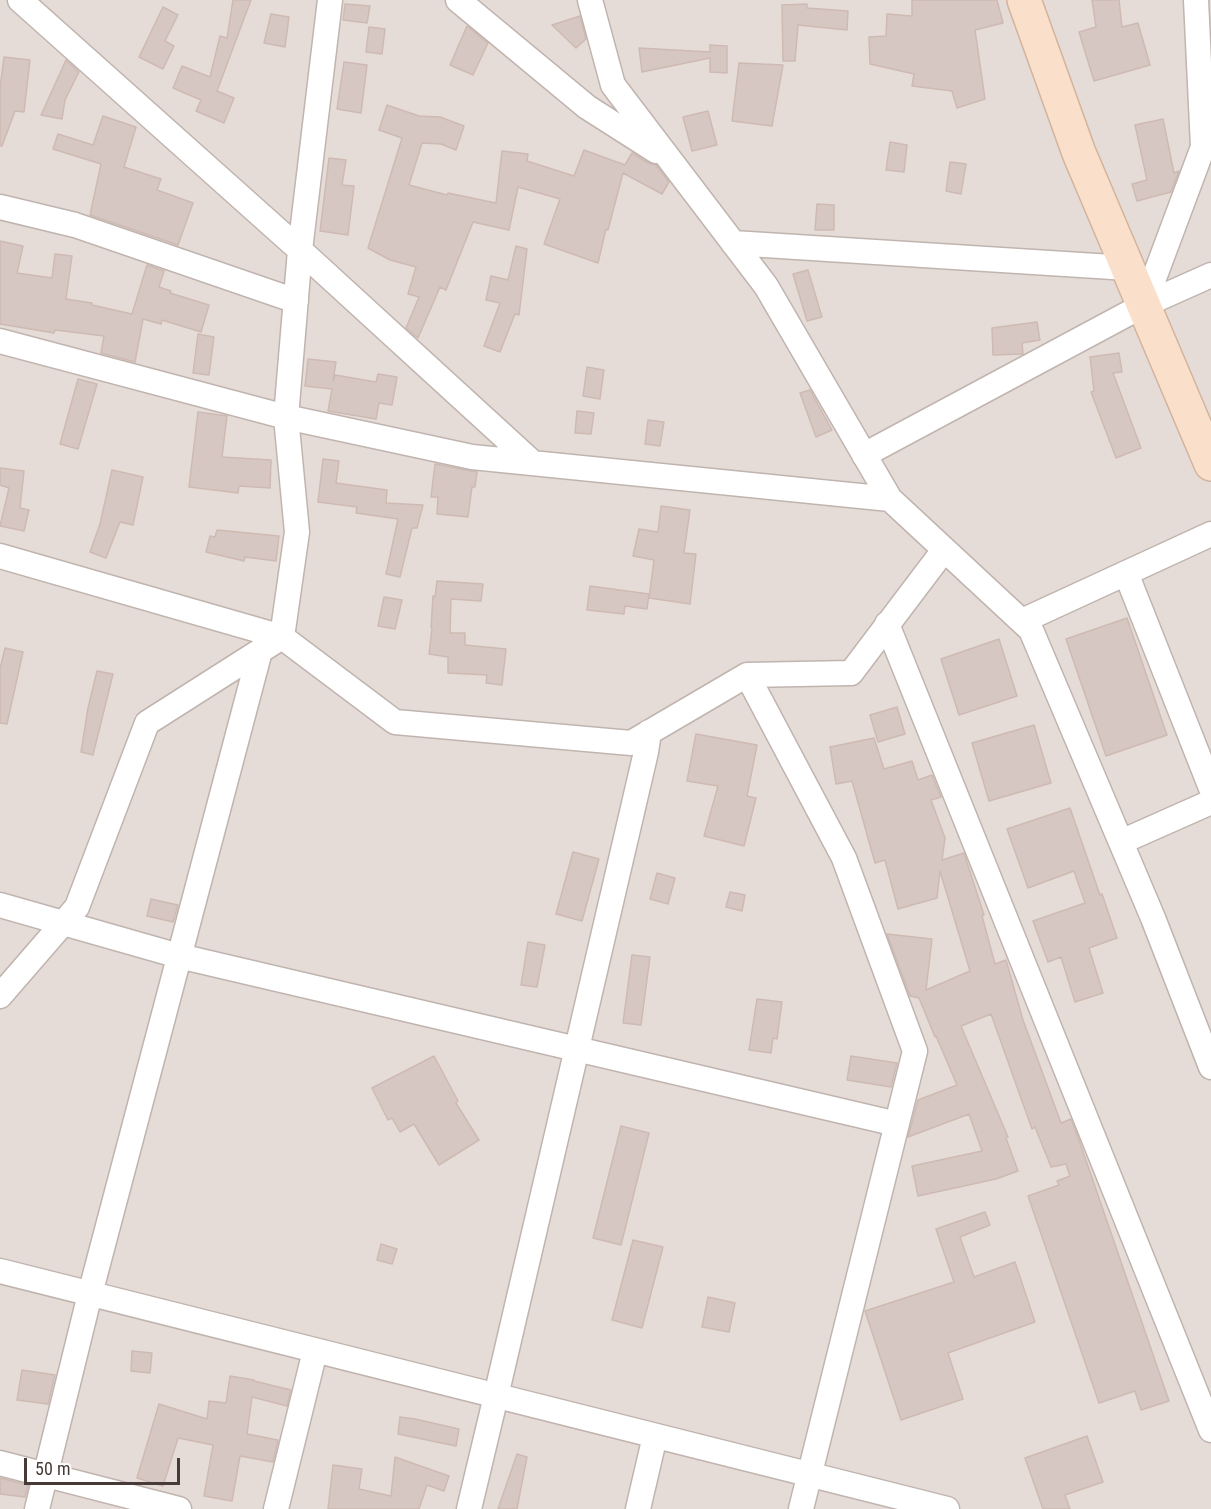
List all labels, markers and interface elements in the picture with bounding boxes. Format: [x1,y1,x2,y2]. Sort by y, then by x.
scale bar [27,1446,183,1484]
text: 50 m [35,1458,70,1479]

